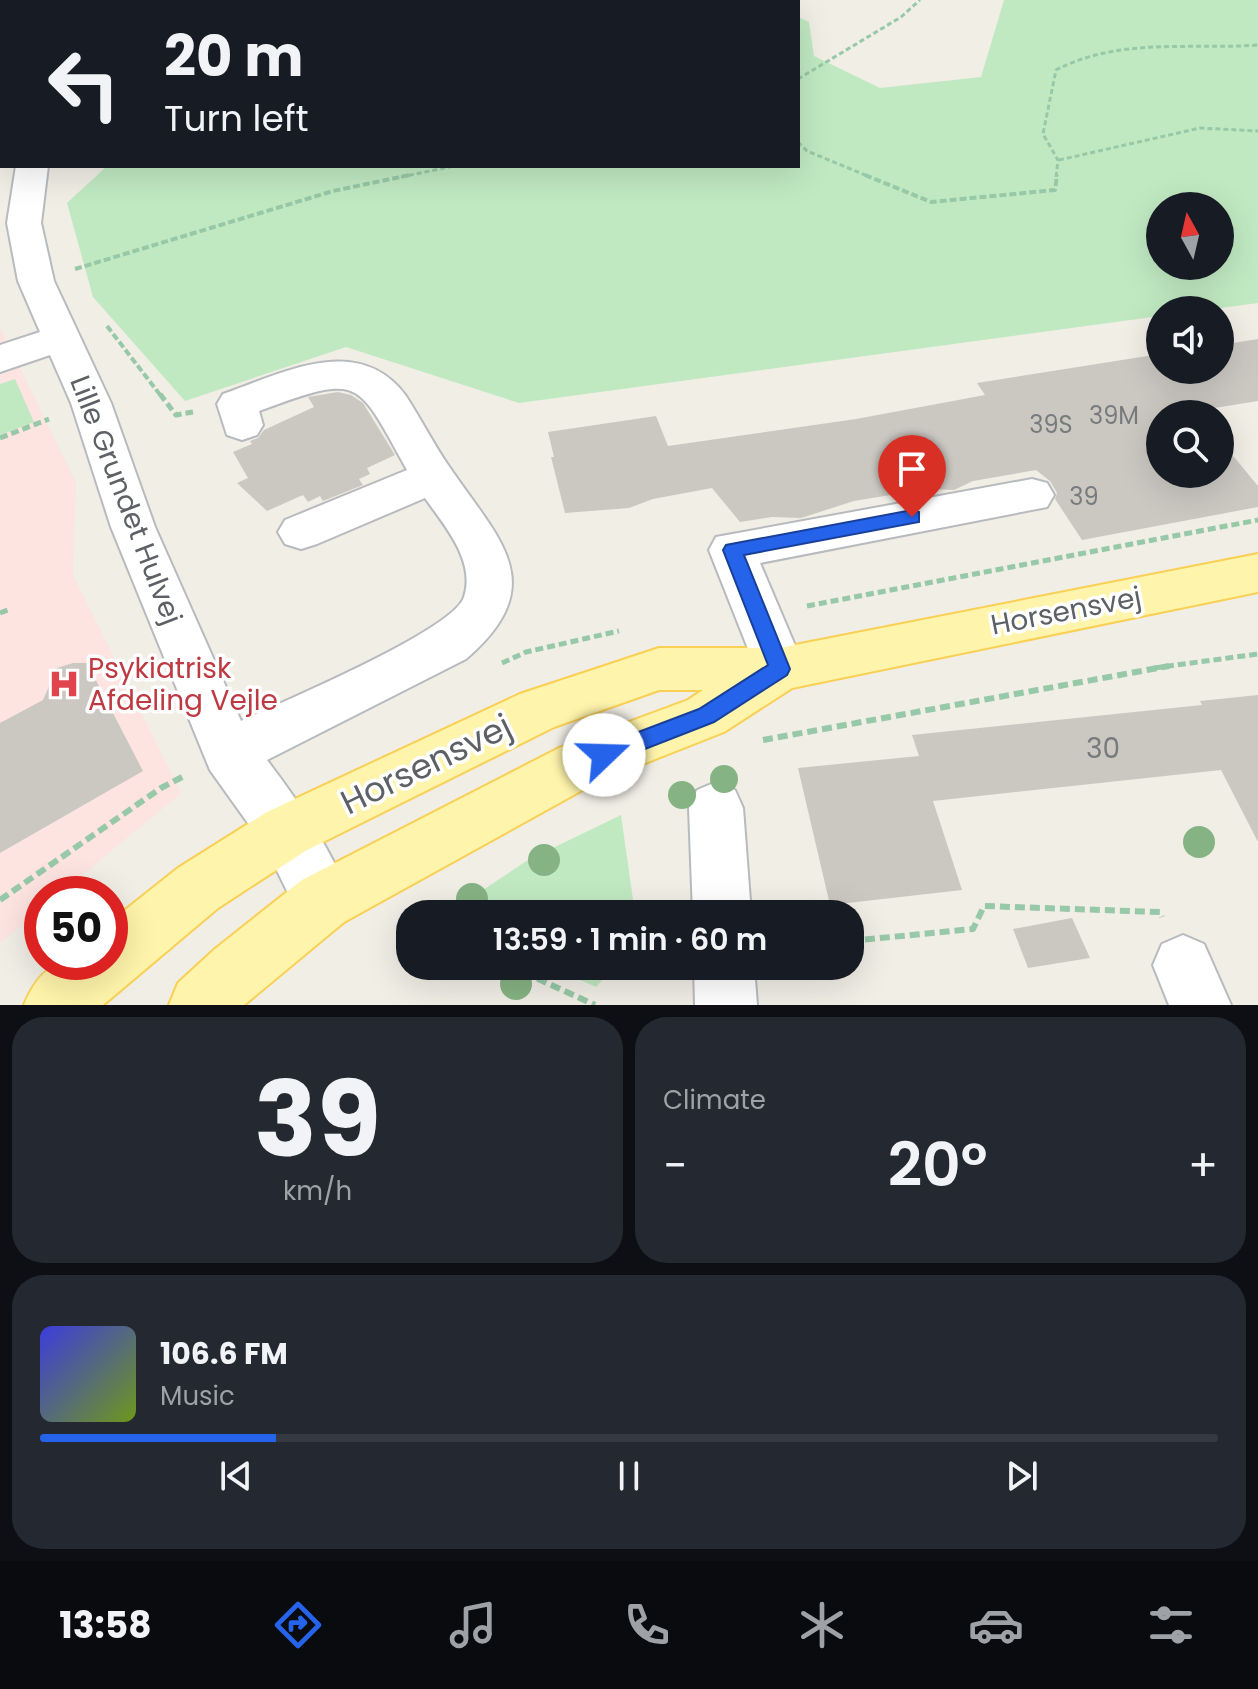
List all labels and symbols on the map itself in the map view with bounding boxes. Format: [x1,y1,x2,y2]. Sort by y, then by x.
north arrow [1146,192,1234,280]
street label: Lille Grundet Hulvej [61,370,191,630]
house number: 39M [1089,399,1139,432]
house number: 39S [1029,408,1073,441]
pin [878,435,946,517]
house number: 39 [1069,480,1099,513]
street label: Horsensvej [988,577,1144,645]
place label: Psykiatrisk Afdeling Vejle [88,649,278,720]
hospital icon: Psykiatrisk Afdeling Vejle [47,667,81,701]
street label: Horsensvej [332,702,520,826]
position arrow [562,713,646,797]
house number: 30 [1086,729,1120,768]
speed limit sign: 50 [24,876,128,980]

